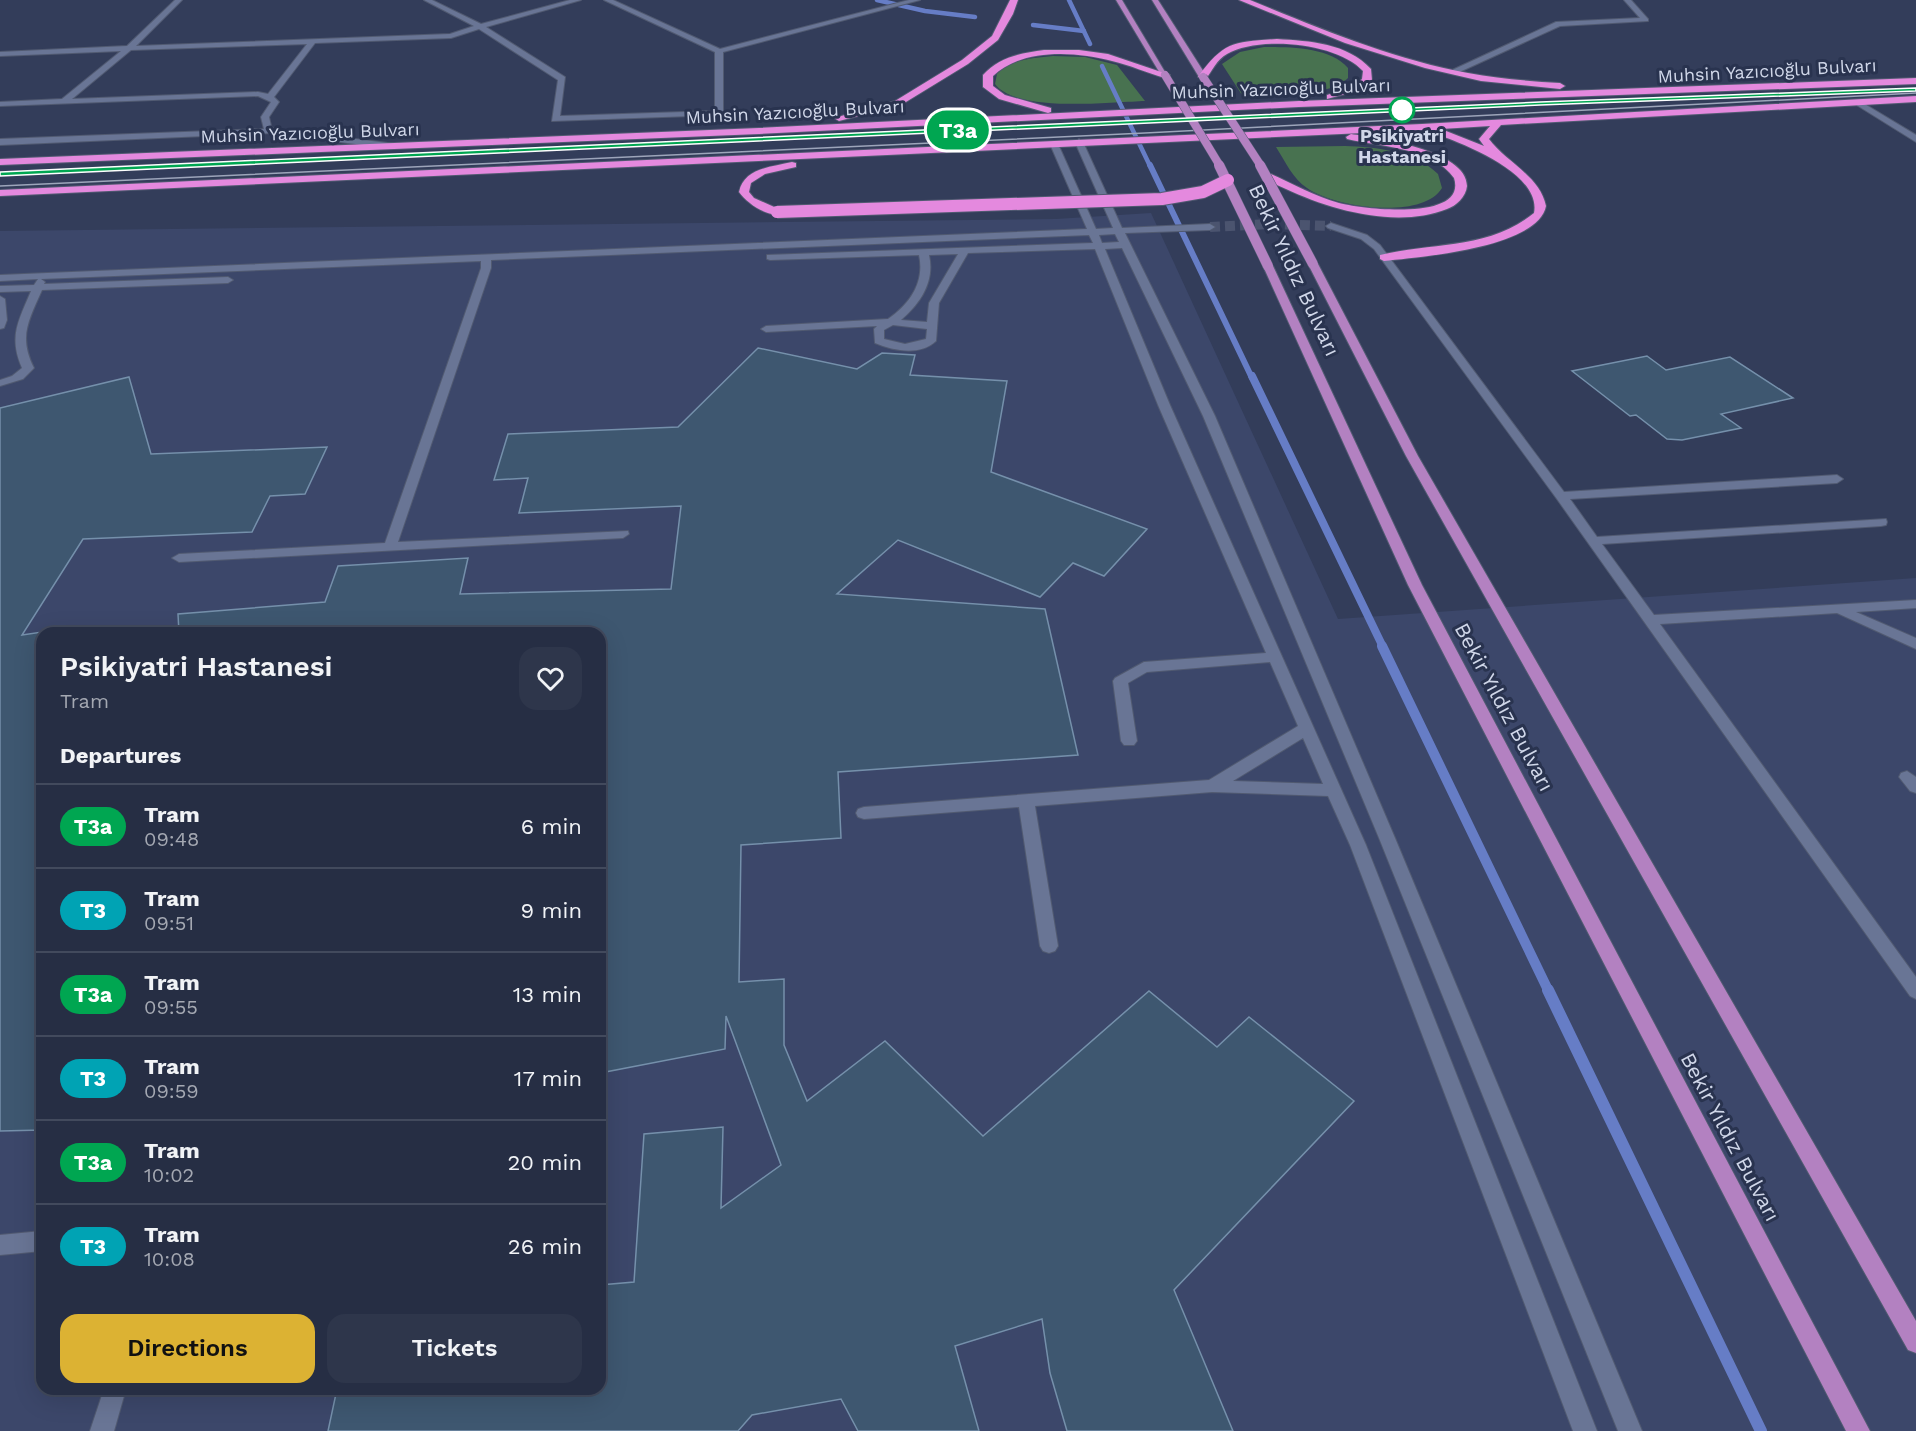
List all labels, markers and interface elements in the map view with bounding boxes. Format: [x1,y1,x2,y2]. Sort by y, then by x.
street label: Muhsin Yazıcıoğlu Bulvarı [1657,54,1877,87]
street label: Muhsin Yazıcıoğlu Bulvarı [1171,74,1391,103]
street label: Muhsin Yazıcıoğlu Bulvarı [685,95,905,128]
marker: Psikiyatri Hastanesi [1389,97,1415,123]
line badge: T3a [924,110,992,150]
street label: Muhsin Yazıcıoğlu Bulvarı [200,118,420,147]
text: T3a [939,118,977,143]
place label: Psikiyatri Hastanesi [1358,125,1446,167]
street label: Bekir Yıldız Bulvarı [1244,180,1345,360]
street label: Bekir Yıldız Bulvarı [1450,618,1559,795]
button: heart [519,647,582,710]
text: Psikiyatri Hastanesi [60,650,333,683]
text: Tram [60,689,109,713]
text: Departures [60,743,181,768]
text: Tram [144,802,200,827]
text: T3a [74,814,112,839]
text: 6 min [521,814,582,839]
text: 09:48 [144,827,199,851]
text: Tram [144,886,200,911]
text: T3 [80,898,106,923]
text: 9 min [520,898,582,923]
text: 09:51 [144,911,194,935]
text: Tram [144,970,200,995]
text: T3a [74,982,112,1007]
text: 13 min [513,982,582,1007]
text: 09:55 [144,995,198,1019]
street label: Bekir Yıldız Bulvarı [1676,1048,1785,1225]
text: Tram [144,1054,200,1079]
text: T3 [80,1066,106,1091]
text: 17 min [514,1066,582,1091]
text: 09:59 [144,1079,199,1103]
text: Tram [144,1138,200,1163]
text: T3a [74,1150,112,1175]
text: 20 min [508,1150,582,1175]
text: 10:02 [144,1163,194,1187]
text: Tram [144,1222,200,1247]
text: T3 [80,1234,106,1259]
text: 26 min [508,1234,582,1259]
text: 10:08 [144,1247,195,1271]
button: Directions [60,1314,315,1383]
button: Tickets [327,1314,582,1383]

